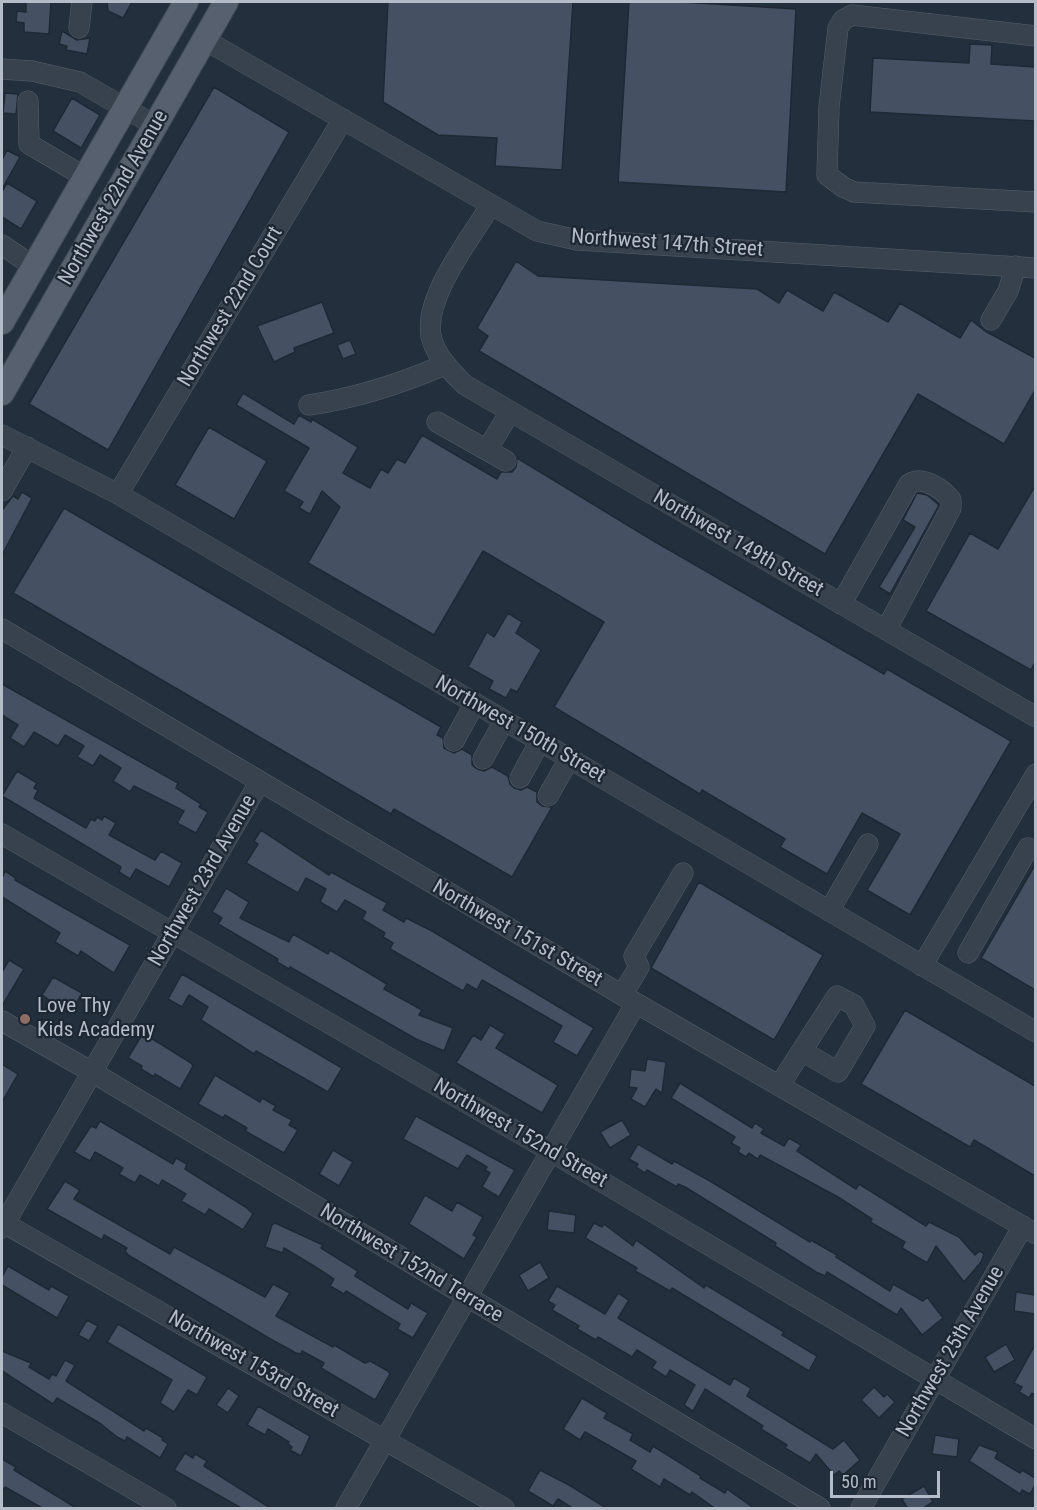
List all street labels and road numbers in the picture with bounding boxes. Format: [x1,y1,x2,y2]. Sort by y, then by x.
street label: Northwest 22nd Avenue [54,106,174,290]
street label: Northwest 22nd Court [173,222,289,392]
street label: Northwest 147th Street [570,225,764,263]
street label: Northwest 149th Street [648,485,828,603]
street label: Northwest 150th Street [430,671,610,789]
street label: Northwest 23rd Avenue [144,791,262,971]
street label: Northwest 151st Street [428,875,606,993]
street label: Northwest 152nd Street [429,1074,611,1194]
street label: Northwest 152nd Terrace [315,1199,507,1329]
street label: Northwest 25th Avenue [892,1262,1010,1442]
street label: Northwest 153rd Street [163,1306,343,1424]

